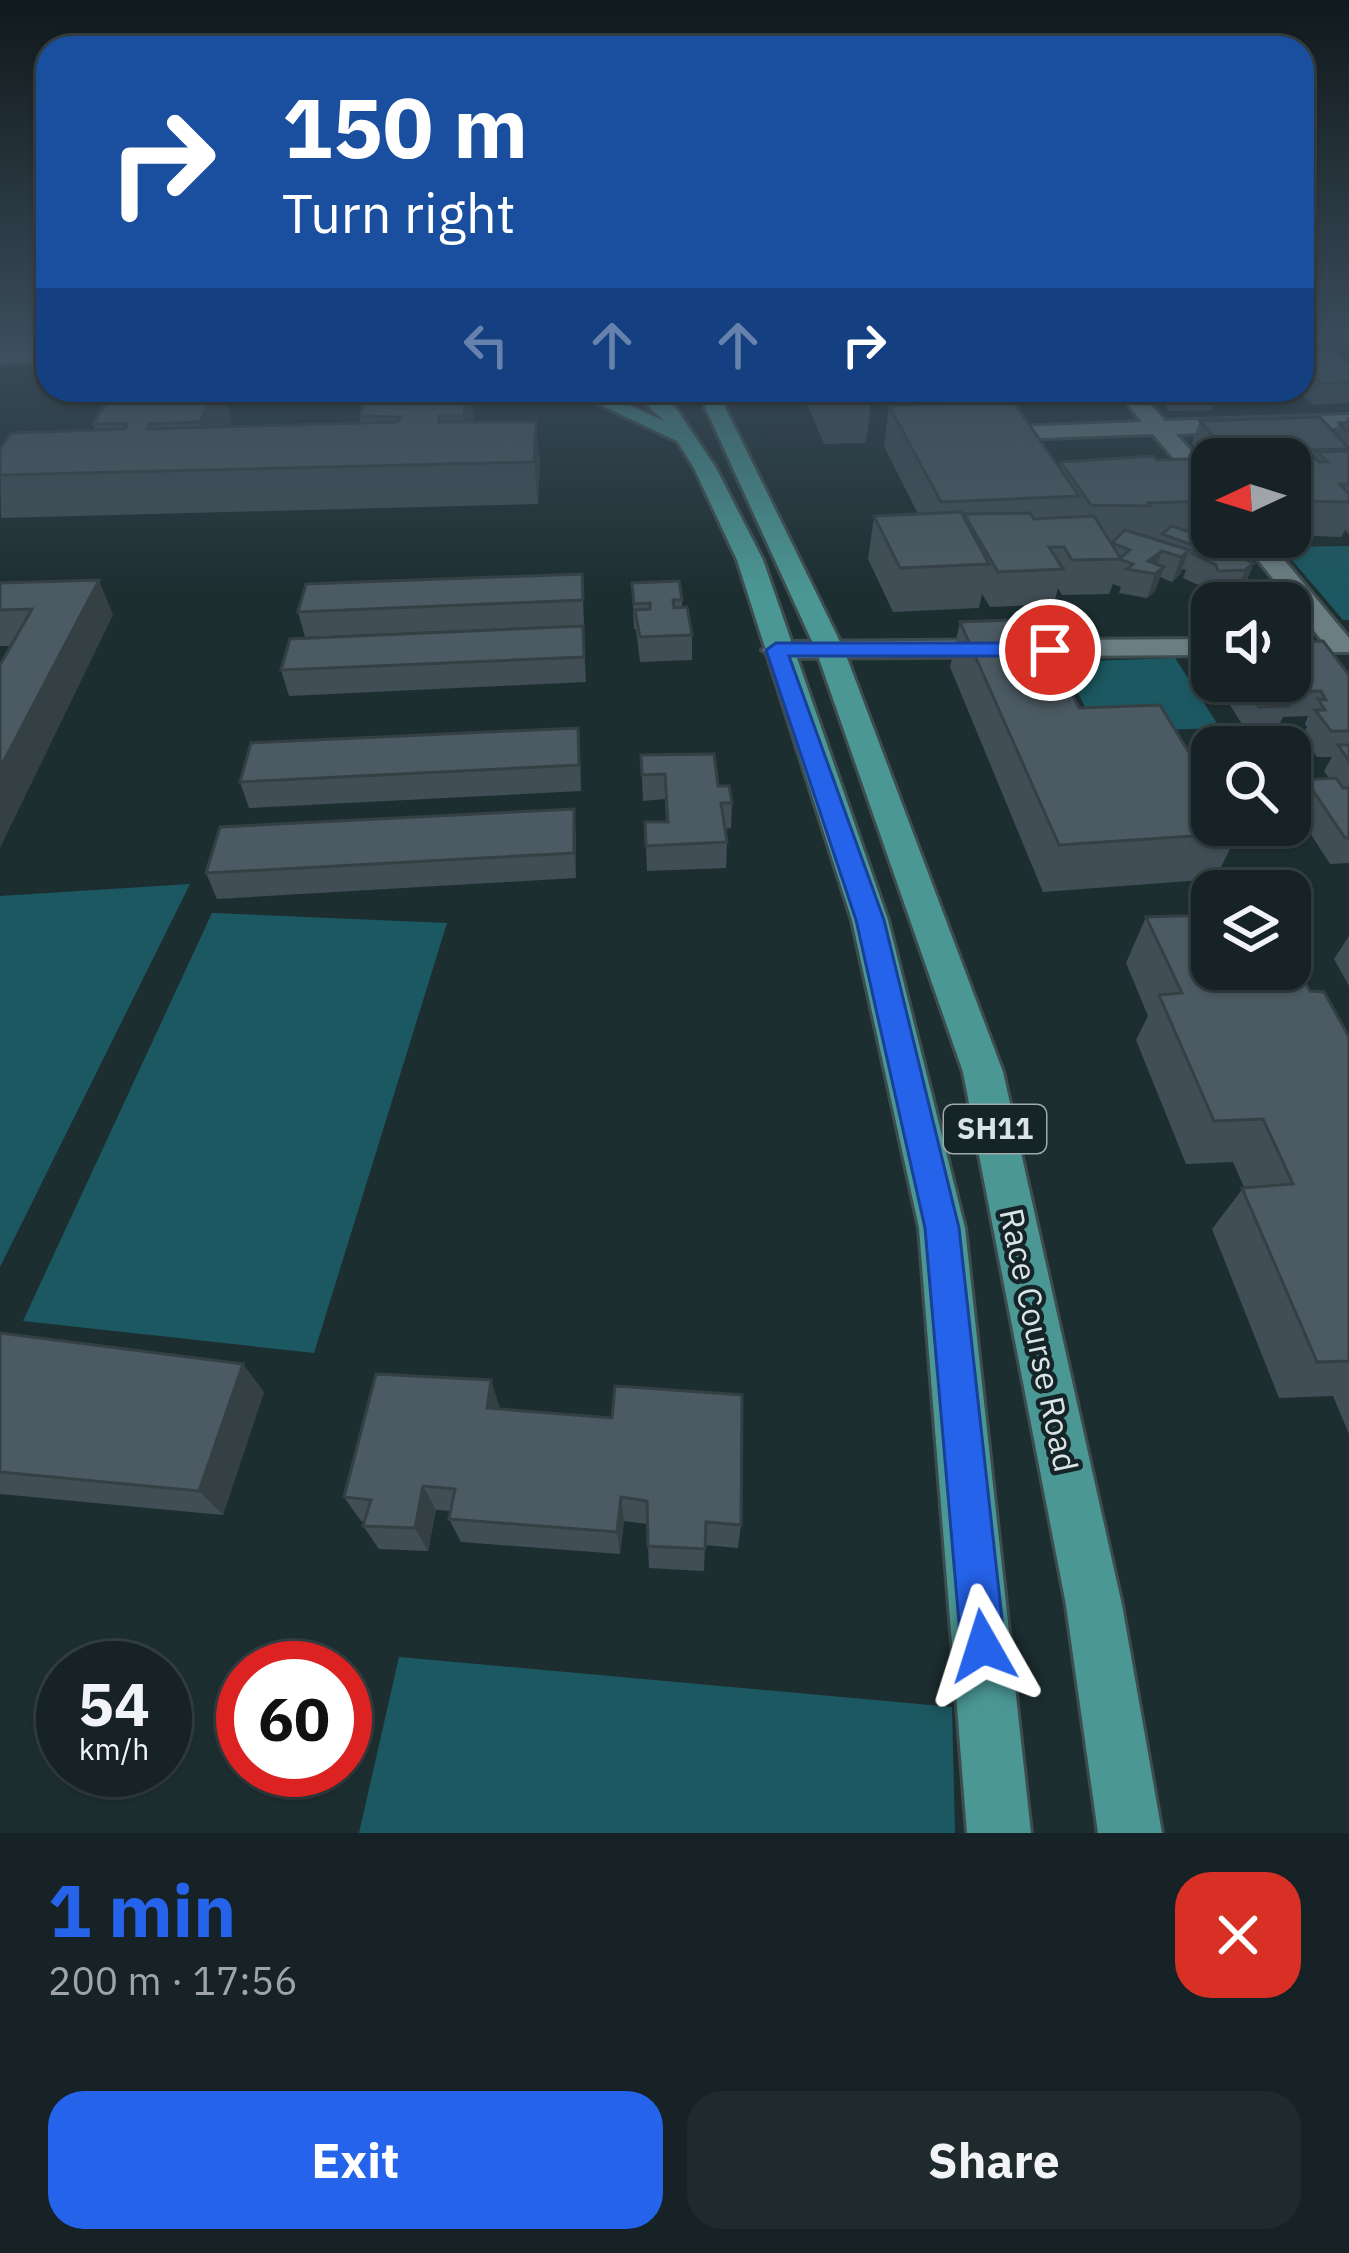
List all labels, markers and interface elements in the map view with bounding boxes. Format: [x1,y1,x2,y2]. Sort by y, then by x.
text: 150 m [282,72,528,181]
icon: right [84,84,240,240]
text: Turn right [282,178,516,248]
icon: left [453,312,519,378]
icon: ahead [579,312,645,378]
icon: ahead [705,312,771,378]
icon: right [831,312,897,378]
north arrow [1191,438,1311,558]
map controls [1191,438,1311,990]
button: sound [1191,582,1311,702]
pin [999,599,1101,701]
icon: arrive [1017,617,1083,683]
button: search [1191,726,1311,846]
button: layers [1191,870,1311,990]
road number: SH11 [944,1105,1046,1153]
street label: Race Course Road [991,1204,1088,1476]
position arrow [920,1583,1046,1709]
speed limit sign: 60 [216,1641,372,1797]
text: 54 [78,1664,150,1743]
text: km/h [79,1729,149,1768]
text: 1 min [48,1863,236,1957]
button: close [1175,1872,1301,1998]
text: 200 m · 17:56 [48,1955,298,2006]
button: Exit [48,2091,663,2229]
button: Share [687,2091,1301,2229]

